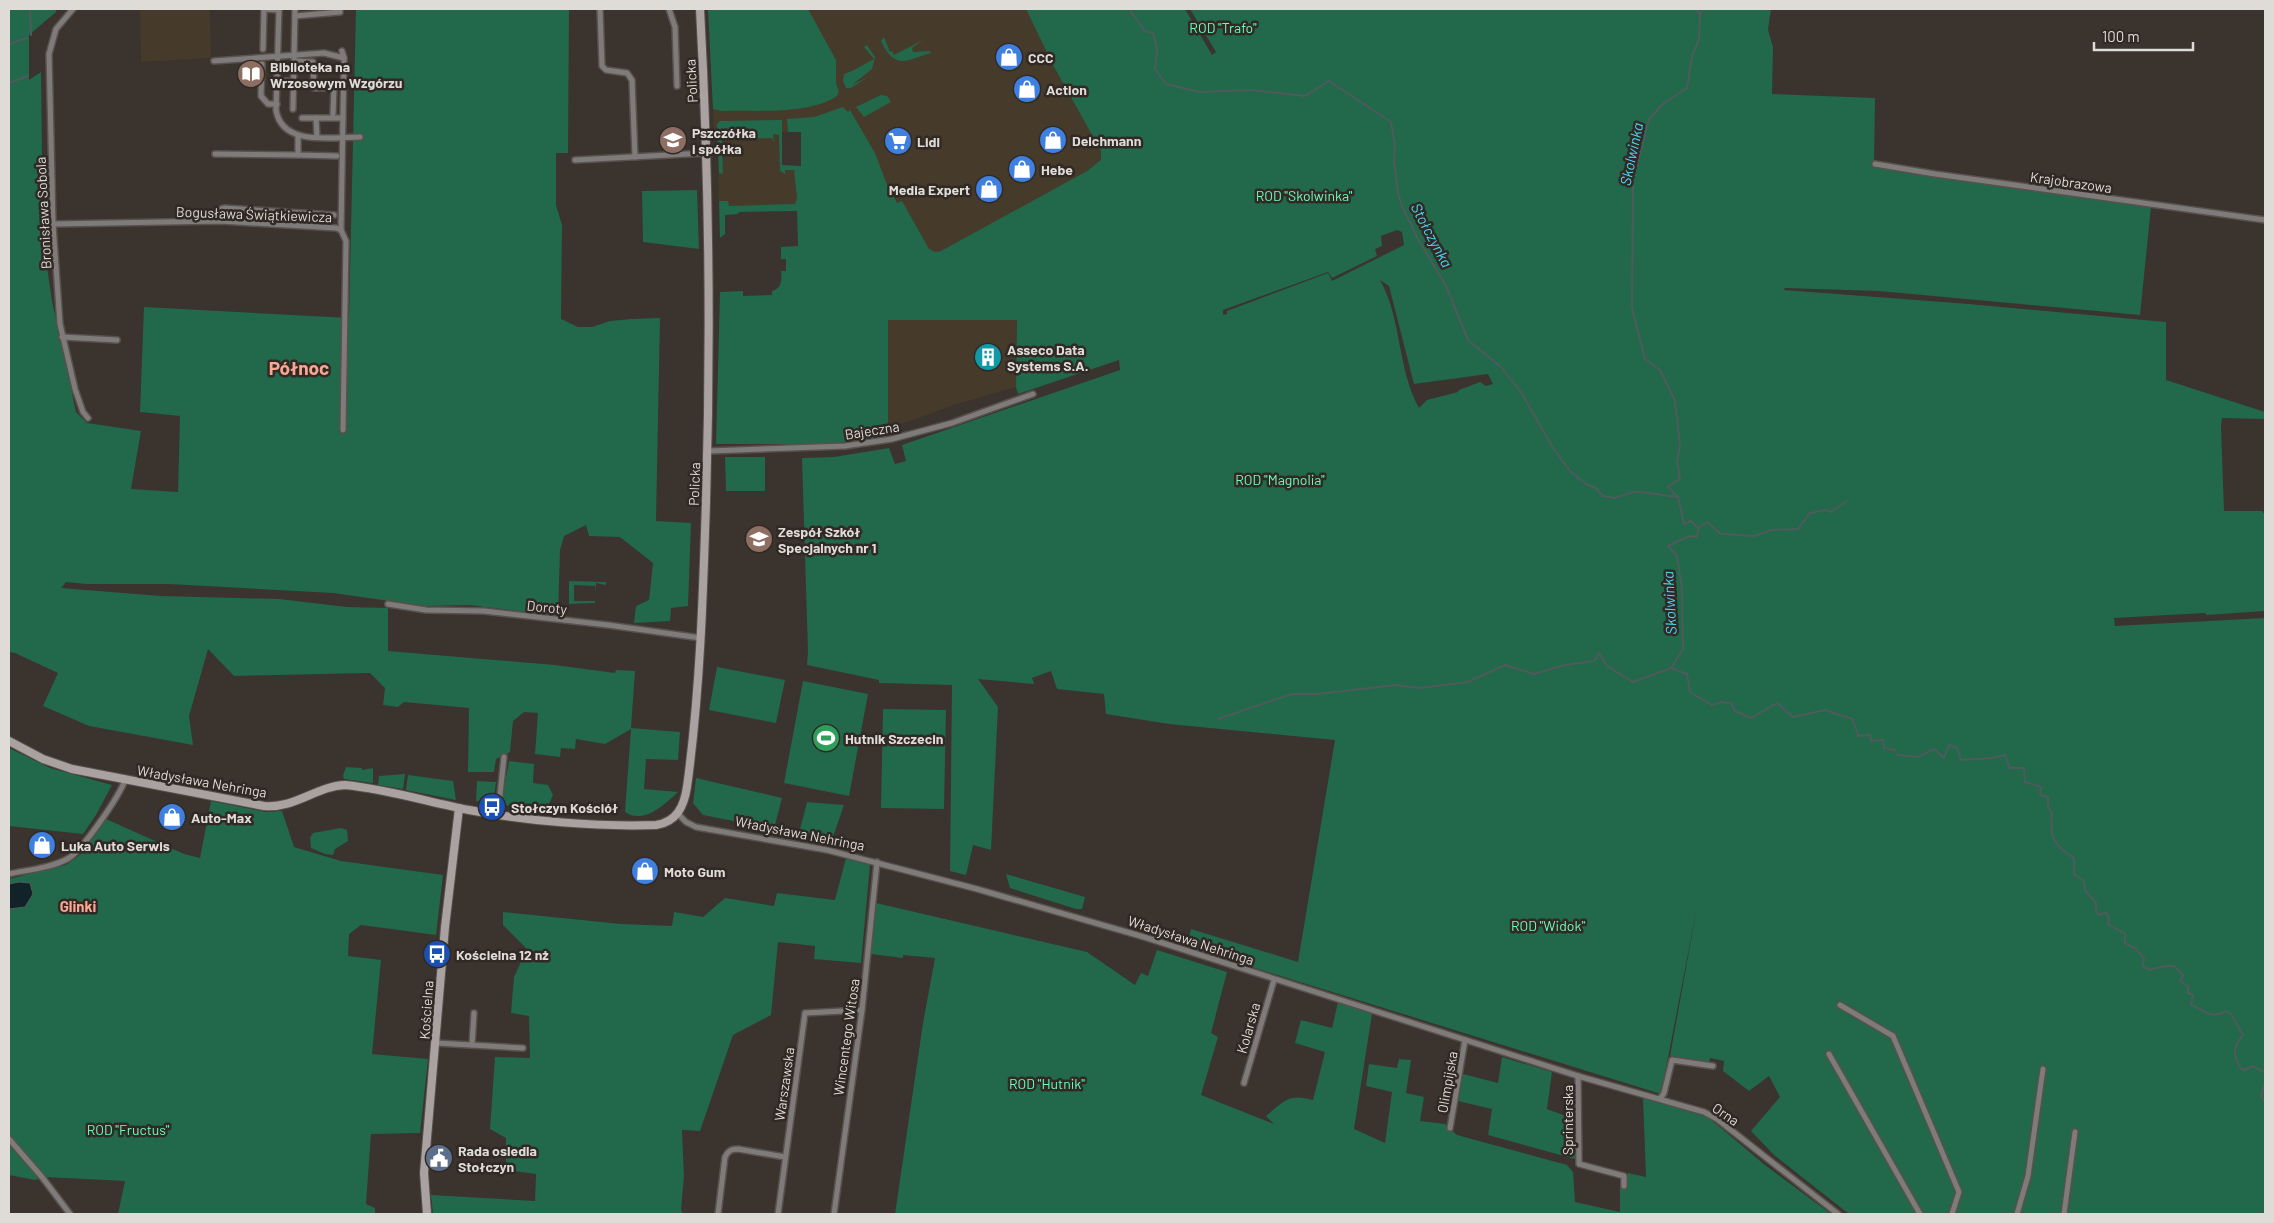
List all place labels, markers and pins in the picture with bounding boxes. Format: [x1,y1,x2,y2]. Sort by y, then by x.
shop icon: CCC [994,42,1024,72]
place label: CCC [1028,49,1054,66]
place label: Biblioteka na Wrzosowym Wzgórzu [270,58,402,91]
library icon: Biblioteka na Wrzosowym Wzgórzu [236,59,266,89]
shop icon: Action [1012,74,1042,104]
place label: Action [1046,81,1087,98]
place label: Pszczółka i spółka [692,124,756,157]
school or university icon: Pszczółka i spółka [658,125,688,155]
shop icon: Deichmann [1038,125,1068,155]
supermarket icon: Lidl [883,126,913,156]
place label: Deichmann [1072,132,1141,149]
place label: Lidl [917,133,940,150]
shop icon: Hebe [1007,154,1037,184]
place label: Hebe [1041,161,1073,178]
shop icon: Media Expert [974,174,1004,204]
place label: Media Expert [889,181,970,198]
place label: Asseco Data Systems S.A. [1007,341,1088,374]
building icon: Asseco Data Systems S.A. [973,342,1003,372]
place label: Zespół Szkół Specjalnych nr 1 [778,523,877,556]
school or university icon: Zespół Szkół Specjalnych nr 1 [744,524,774,554]
sports icon: Hutnik Szczecin [811,723,841,753]
place label: Hutnik Szczecin [845,730,943,747]
bus stop icon: Stołczyn Kościół [477,792,507,822]
place label: Stołczyn Kościół [511,799,618,816]
shop icon: Auto-Max [157,802,187,832]
place label: Auto-Max [191,809,252,826]
shop icon: Luka Auto Serwis [27,830,57,860]
place label: Luka Auto Serwis [61,837,170,854]
shop icon: Moto Gum [630,856,660,886]
place label: Moto Gum [664,863,726,880]
bus stop icon: Kościelna 12 nż [422,939,452,969]
place label: Kościelna 12 nż [456,946,549,963]
place label: Rada osiedla Stołczyn [458,1142,537,1175]
public building icon: Rada osiedla Stołczyn [424,1143,454,1173]

